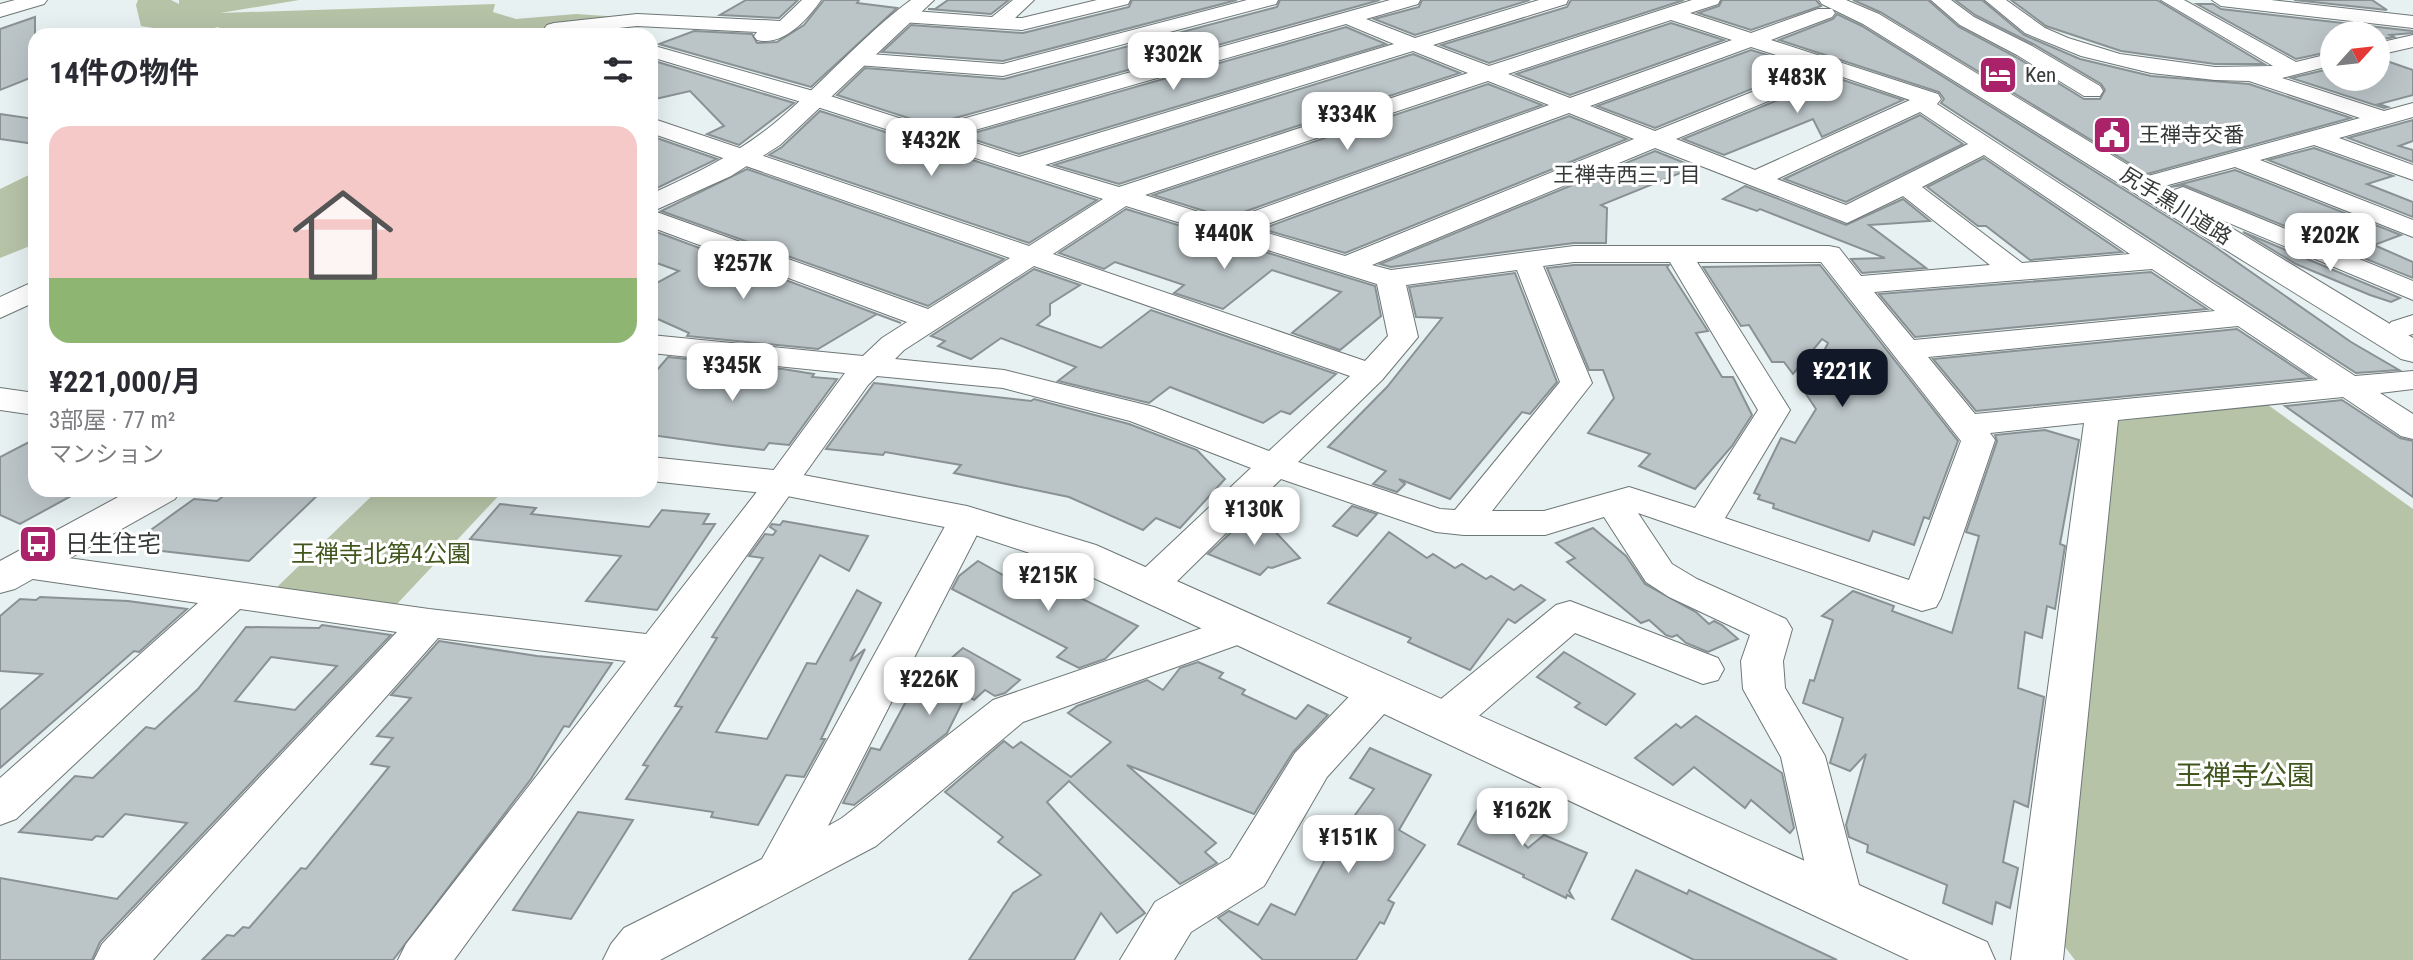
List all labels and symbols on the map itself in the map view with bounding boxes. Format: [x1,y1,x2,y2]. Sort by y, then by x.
north arrow [2320,21,2390,91]
pin: ¥302K [1124,32,1222,92]
hotel icon: Ken [1977,54,2019,96]
pin: ¥483K [1748,55,1846,115]
place label: Ken [2025,63,2056,87]
pin: ¥334K [1298,92,1396,152]
public building icon: 王禅寺交番 [2091,114,2133,156]
pin: ¥432K [882,118,980,178]
place label: 王禅寺交番 [2139,123,2244,147]
street label: 尻手黒川道路 [2116,162,2236,250]
district label: 王禅寺西三丁目 [1554,163,1701,187]
pin: ¥440K [1175,212,1273,271]
pin: ¥202K [2281,214,2379,273]
pin: ¥257K [694,242,792,301]
pin: ¥345K [683,344,781,403]
pin: ¥221K [1793,350,1891,409]
pin: ¥130K [1205,488,1303,547]
bus stop icon: 日生住宅 [17,523,59,565]
place label: 日生住宅 [65,530,161,558]
park label: 王禅寺北第4公園 [291,540,471,568]
pin: ¥215K [999,554,1097,613]
pin: ¥226K [880,658,978,717]
park label: 王禅寺公園 [2175,759,2315,792]
pin: ¥162K [1473,788,1571,848]
pin: ¥151K [1299,816,1397,875]

